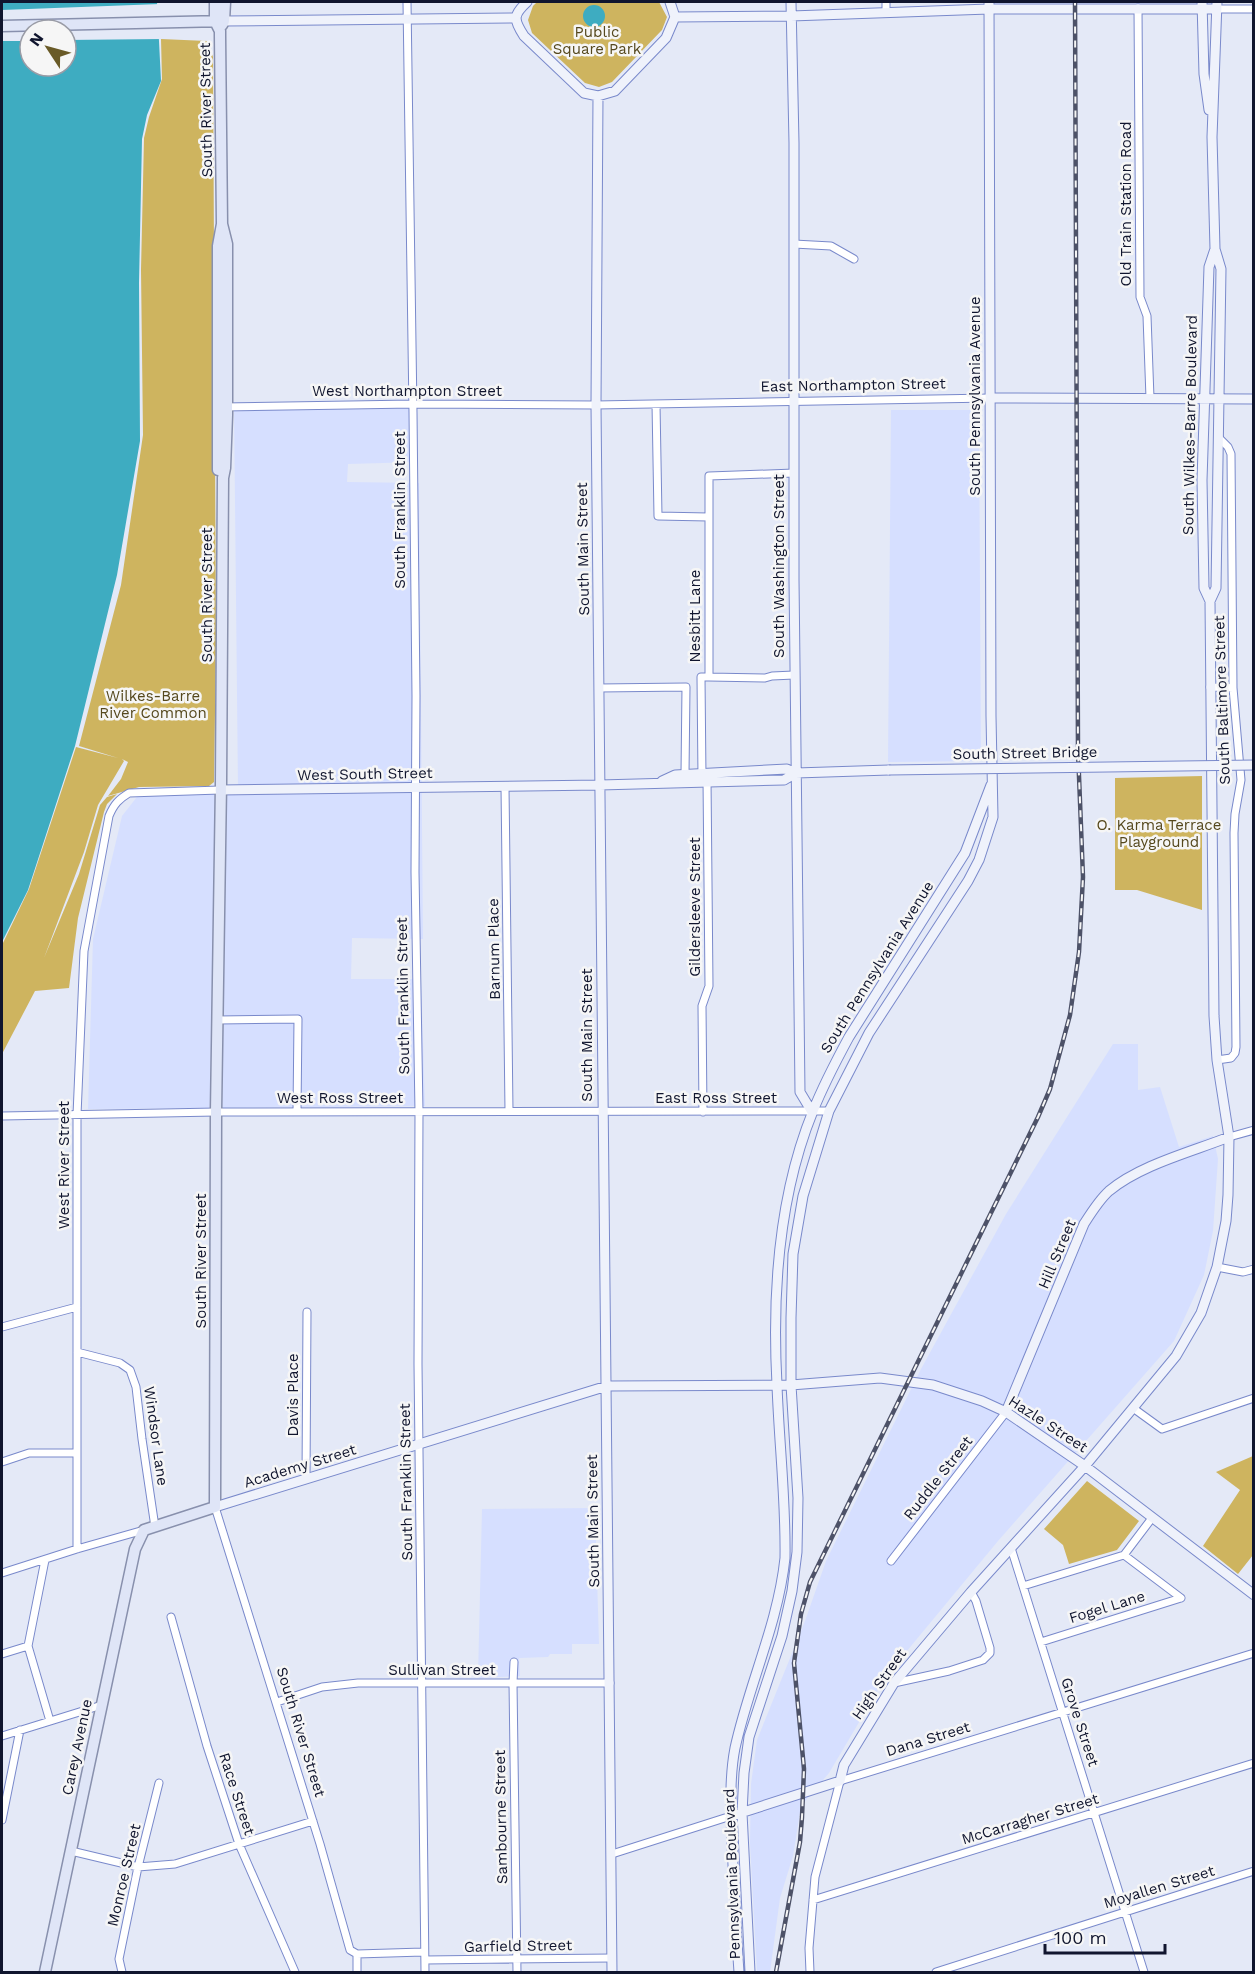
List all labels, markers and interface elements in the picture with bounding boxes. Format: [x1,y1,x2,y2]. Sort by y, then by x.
north arrow [18,18,78,78]
park label: Public Square Park [553,23,642,58]
text: N [25,29,47,50]
street label: South River Street [196,42,216,178]
street label: Old Train Station Road [1117,121,1135,287]
street label: South Pennsylvania Avenue [966,296,984,496]
street label: South Wilkes-Barre Boulevard [1179,315,1201,535]
street label: East Northampton Street [760,374,947,396]
street label: West Northampton Street [312,382,503,400]
street label: South Franklin Street [391,431,409,589]
street label: South Washington Street [770,473,788,658]
street label: South Main Street [573,481,593,616]
street label: South River Street [198,527,216,662]
street label: Nesbitt Lane [686,570,704,662]
street label: South Baltimore Street [1210,614,1234,785]
park label: Wilkes-Barre River Common [99,687,207,722]
street label: South Street Bridge [952,743,1098,763]
street label: West South Street [297,764,434,784]
park label: O. Karma Terrace Playground [1097,816,1221,851]
street label: Gildersleeve Street [686,836,704,977]
street label: South Pennsylvania Avenue [817,878,937,1056]
street label: Barnum Place [484,898,504,1000]
street label: South Franklin Street [393,916,413,1075]
street label: South Main Street [578,968,596,1102]
street label: West Ross Street [277,1089,404,1107]
street label: East Ross Street [655,1089,778,1107]
street label: West River Street [55,1100,73,1229]
street label: South River Street [192,1193,210,1328]
street label: Hill Street [1034,1216,1080,1292]
street label: Davis Place [284,1353,302,1437]
street label: Windsor Lane [140,1385,172,1487]
street label: Hazle Street [1005,1392,1092,1457]
street label: South Franklin Street [396,1402,416,1561]
street label: Ruddle Street [900,1432,977,1523]
street label: Academy Street [242,1440,359,1492]
street label: South Main Street [583,1453,603,1588]
street label: Fogel Lane [1067,1587,1147,1627]
street label: High Street [848,1644,910,1723]
street label: Sullivan Street [388,1661,497,1679]
street label: South River Street [273,1665,330,1800]
street label: Grove Street [1057,1675,1103,1769]
street label: Carey Avenue [58,1697,96,1797]
street label: Dana Street [884,1717,973,1760]
street label: Sambourne Street [491,1749,511,1884]
street label: Race Street [215,1750,259,1838]
street label: Pennsylvania Boulevard [720,1788,744,1960]
street label: McCarragher Street [959,1789,1101,1848]
street label: Monroe Street [103,1821,145,1928]
street label: Moyallen Street [1101,1861,1217,1912]
scale bar [1045,1917,1165,1955]
text: 100 m [1054,1927,1107,1948]
street label: Garfield Street [464,1936,573,1956]

